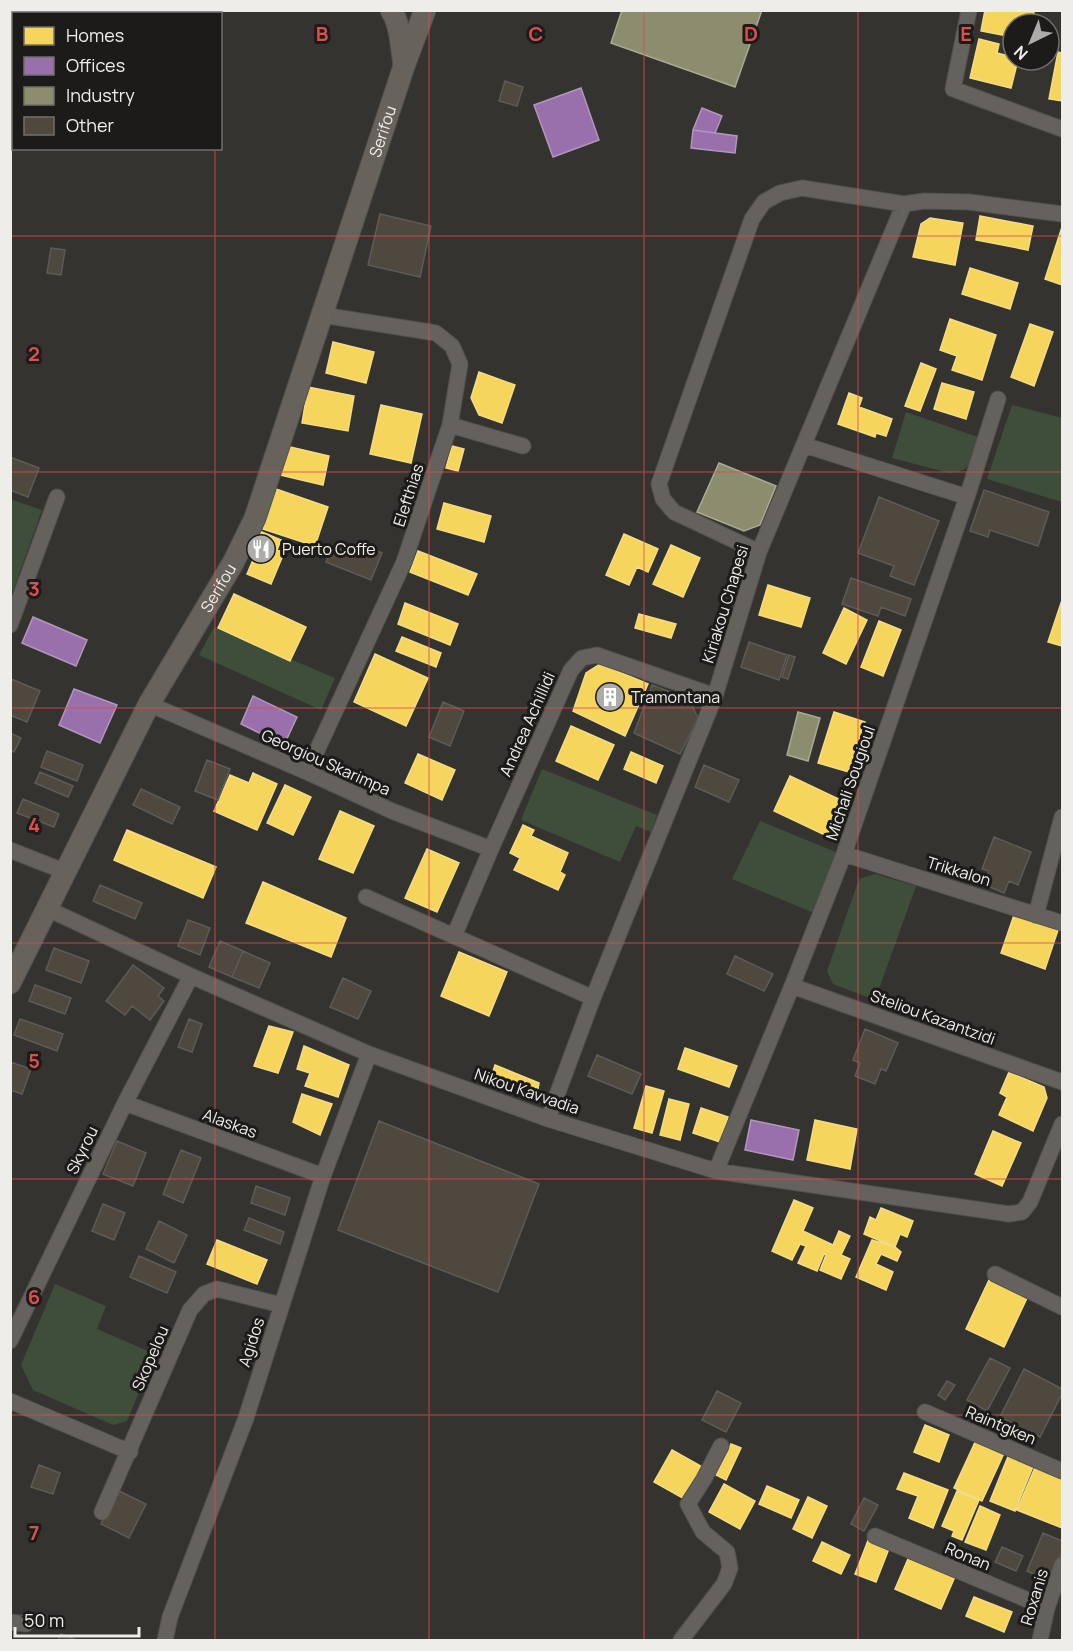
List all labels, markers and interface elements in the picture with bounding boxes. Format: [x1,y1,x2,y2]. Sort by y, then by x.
legend [12,12,222,150]
north arrow [1001,12,1061,72]
text: B [316,20,329,47]
text: C [529,20,543,47]
text: D [744,20,758,47]
text: E [960,20,972,47]
text: Homes [66,23,124,47]
text: N [1009,41,1032,65]
text: Offices [66,53,125,77]
text: Industry [66,83,135,107]
street label: Serifou [364,103,401,160]
text: Other [66,113,114,137]
text: 2 [28,340,40,367]
street label: Elefthias [388,461,428,529]
restaurant icon: Puerto Coffe [245,533,277,565]
place label: Puerto Coffe [282,538,376,560]
street label: Kiriakou Chapesi [697,542,753,666]
street label: Serifou [195,559,241,616]
text: 3 [28,575,40,602]
street label: Andrea Achillidi [494,668,560,780]
building icon: Tramontana [594,681,626,713]
place label: Tramontana [631,686,720,708]
street label: Michali Sougioul [820,723,880,843]
street label: Georgiou Skarimpa [258,724,394,800]
text: 4 [28,811,40,838]
street label: Trikkalon [924,851,994,891]
street label: Steliou Kazantzidi [867,984,999,1050]
text: 5 [28,1047,40,1074]
street label: Nikou Kavvadia [472,1063,582,1119]
street label: Alaskas [200,1103,260,1143]
street label: Skyrou [61,1122,103,1178]
text: 6 [28,1283,40,1310]
street label: Agidos [233,1315,269,1369]
street label: Skopelou [126,1322,174,1394]
street label: Raintgken [962,1400,1040,1450]
text: 7 [29,1519,39,1546]
street label: Ronan [942,1537,994,1575]
street label: Roxanis [1015,1566,1053,1628]
scale bar [15,1600,140,1638]
text: 50 m [24,1608,64,1632]

